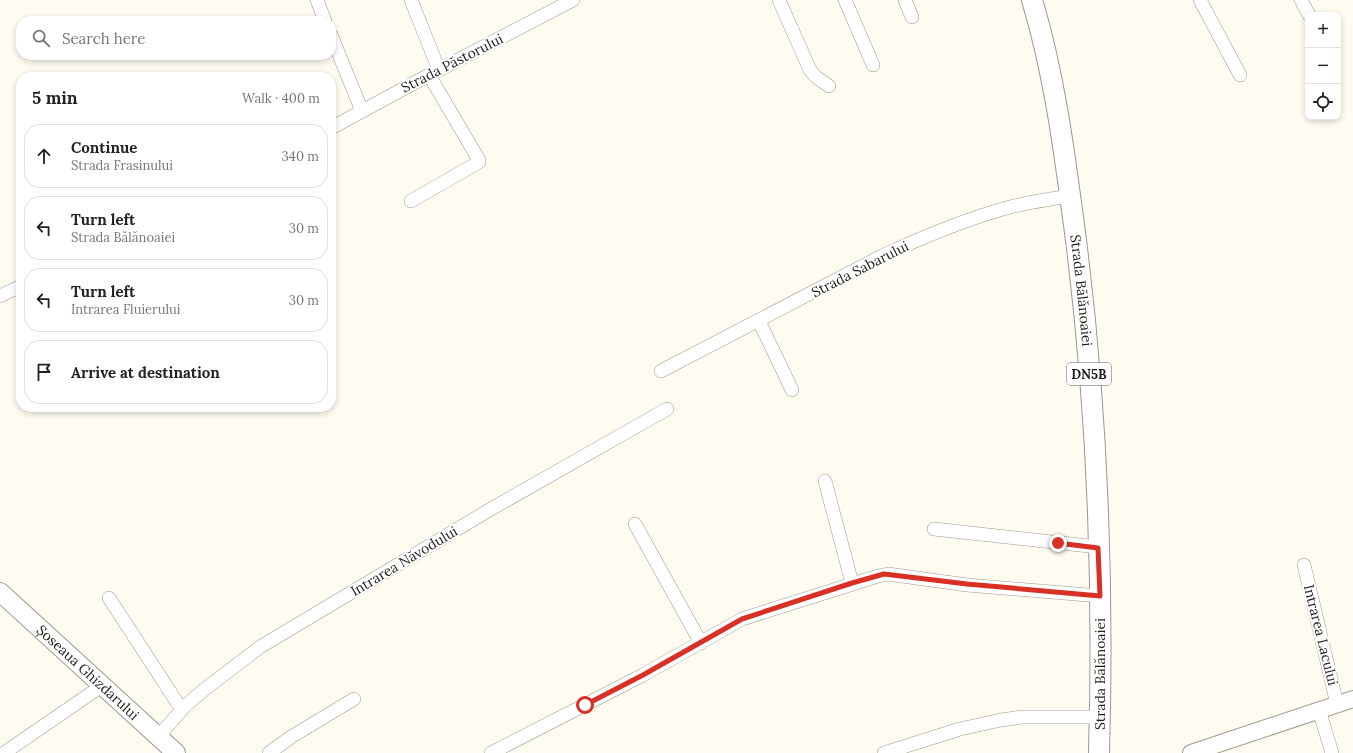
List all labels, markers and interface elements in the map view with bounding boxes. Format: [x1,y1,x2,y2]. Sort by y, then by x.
map controls [1305,12,1341,120]
button: + [1305,12,1341,48]
search box [16,16,336,60]
icon: search [30,27,52,49]
text: Search here [62,29,145,48]
street label: Strada Păstorului [398,30,506,96]
button: − [1305,48,1341,84]
button: locate [1305,84,1341,120]
text: 5 min [32,87,78,109]
text: Walk · 400 m [242,90,320,107]
text: Continue [71,138,137,157]
icon: ahead [33,145,55,167]
text: 340 m [282,148,319,165]
text: Strada Frasinului [71,157,173,174]
text: Turn left [71,210,135,229]
icon: left [33,217,55,239]
text: 30 m [289,220,319,237]
text: Strada Bălănoaiei [71,229,175,246]
street label: Strada Bălănoaiei [1066,234,1096,347]
street label: Strada Sabarului [808,237,912,301]
text: Turn left [71,282,135,301]
icon: left [33,289,55,311]
text: 30 m [289,292,319,309]
text: Intrarea Fluierului [71,301,180,318]
icon: arrive [33,361,55,383]
text: Arrive at destination [71,363,220,382]
road number: DN5B [1067,363,1111,385]
street label: Intrarea Năvodului [347,522,461,600]
route end [1049,534,1067,552]
street label: Intrarea Lacului [1300,583,1342,687]
street label: Strada Bălănoaiei [1091,618,1109,730]
street label: Șoseaua Ghizdarului [33,621,143,724]
route start [576,696,594,714]

